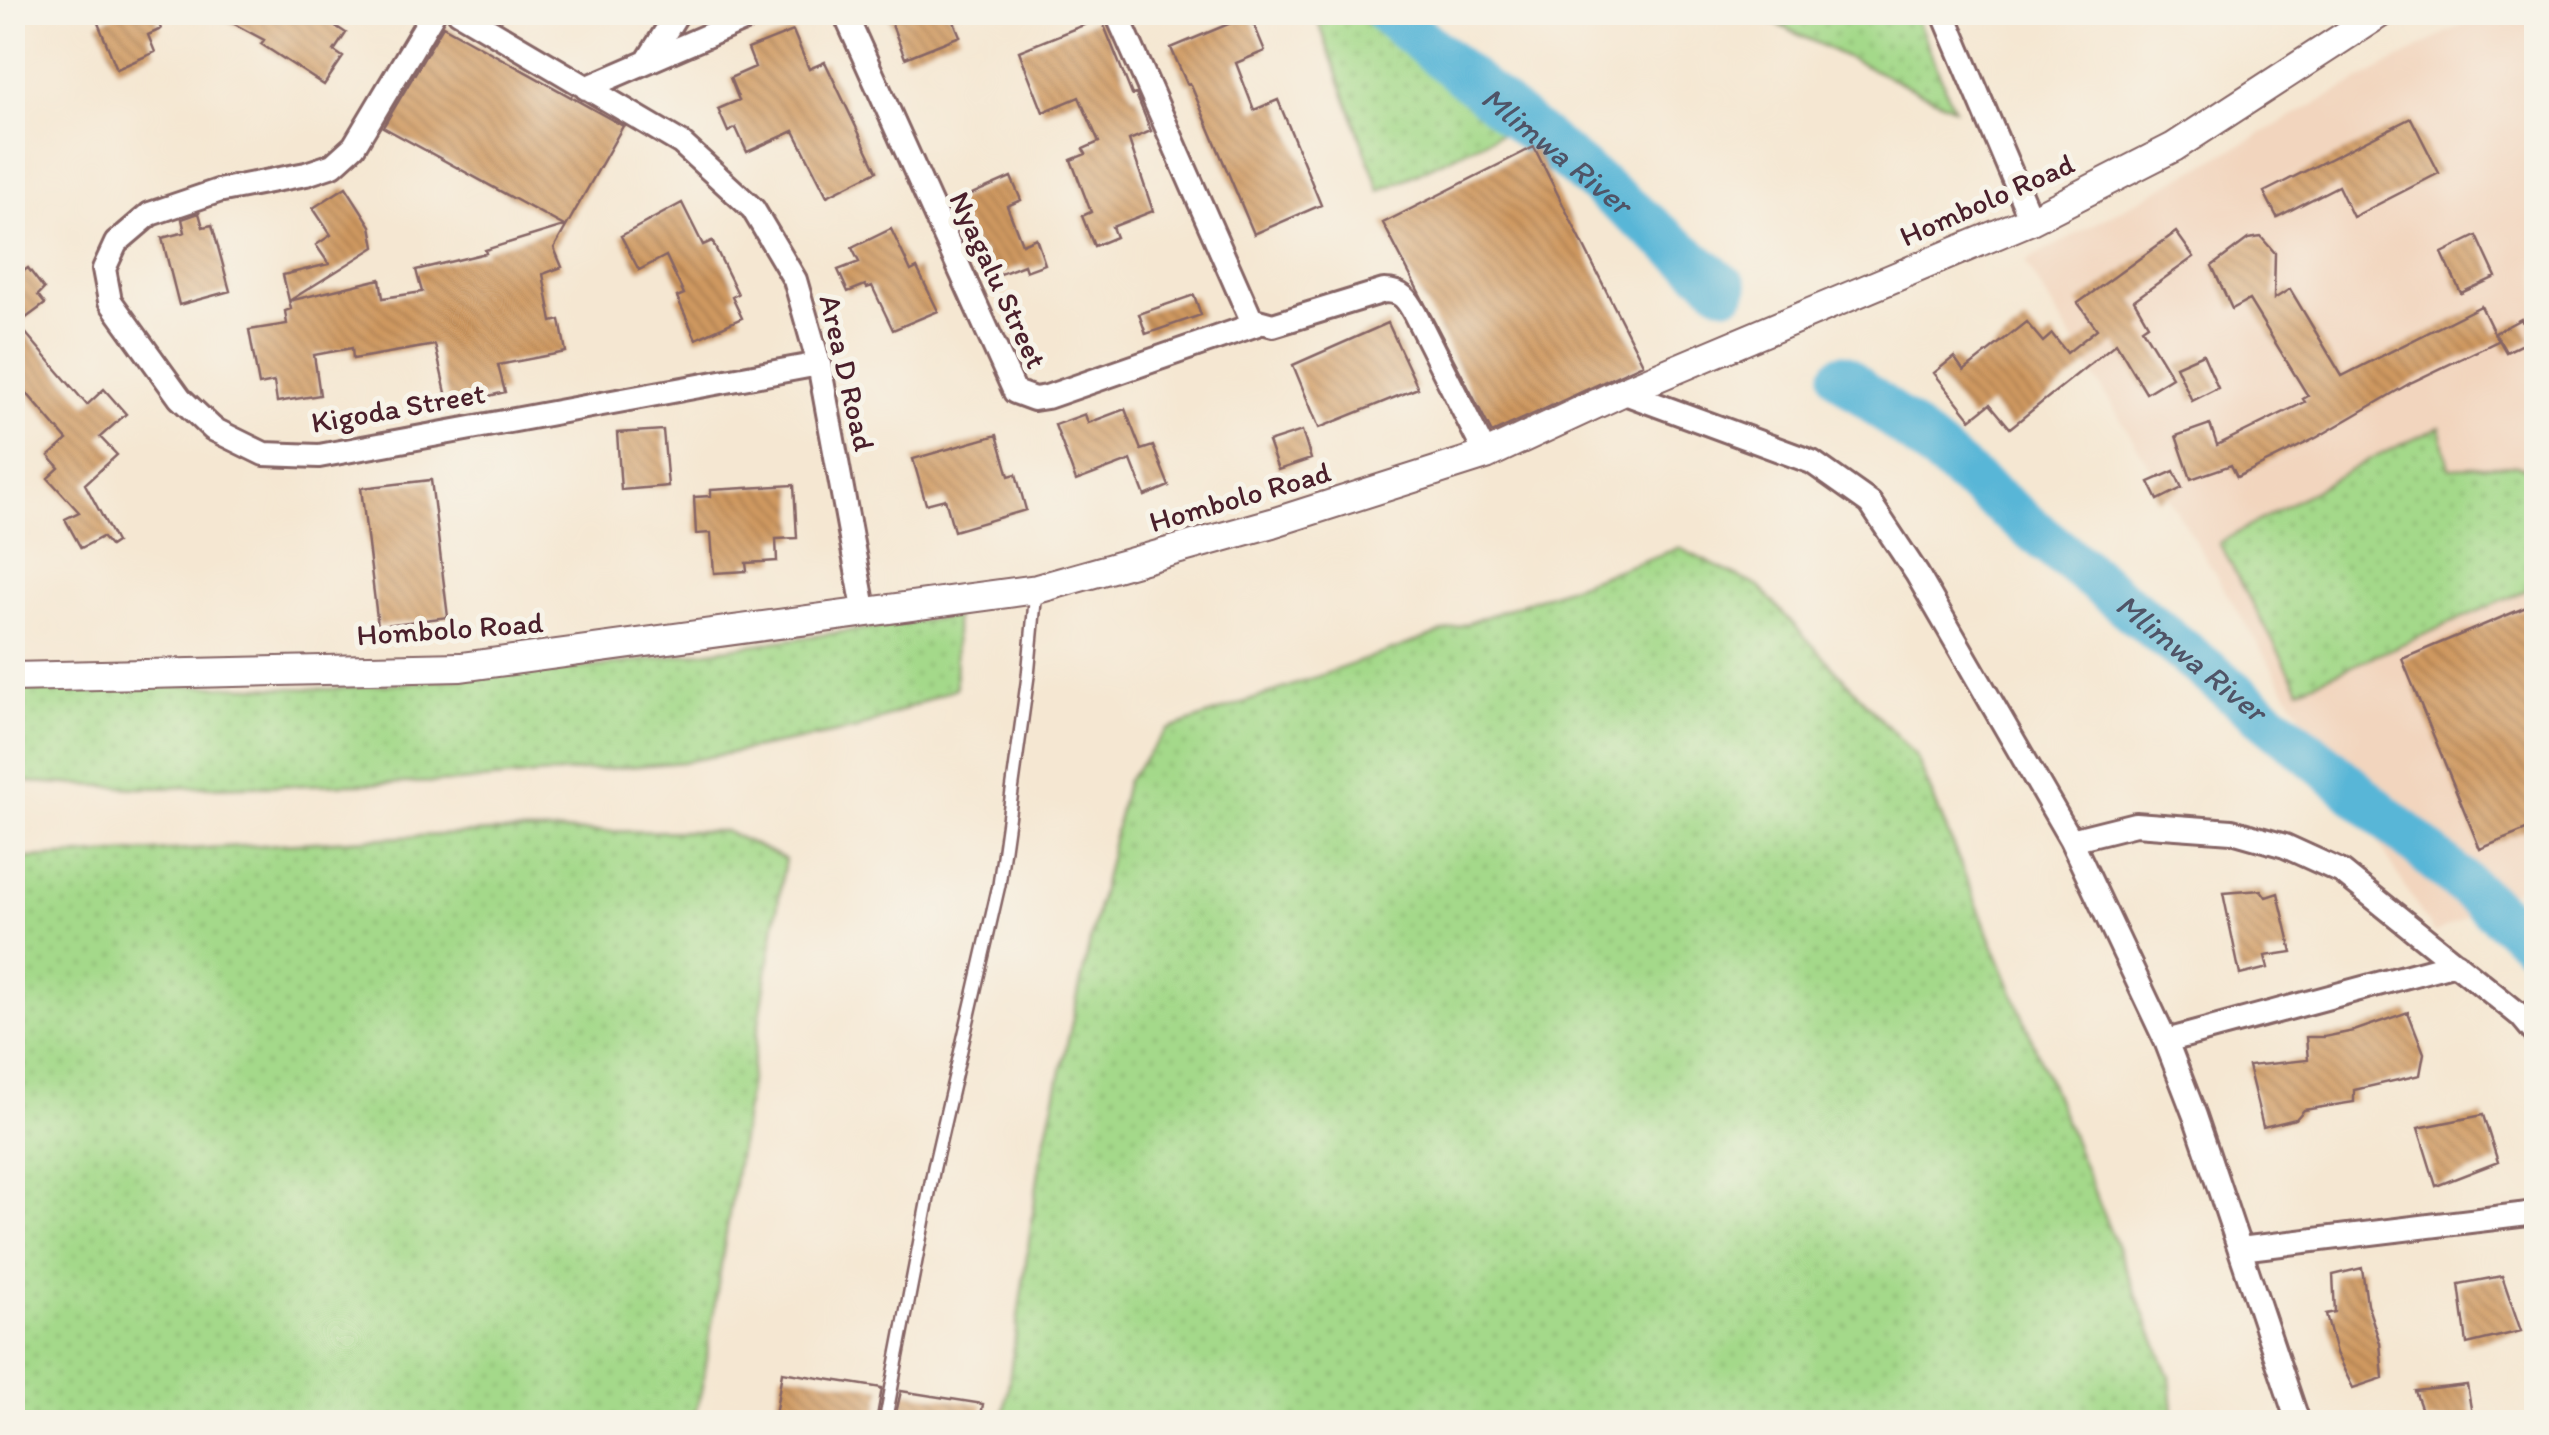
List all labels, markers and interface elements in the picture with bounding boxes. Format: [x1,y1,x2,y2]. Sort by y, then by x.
water label: Mlimwa River [1474,78,1642,225]
street label: Hombolo Road [1894,144,2080,255]
street label: Nyagalu Street [941,185,1056,374]
street label: Area D Road [812,291,884,455]
street label: Kigoda Street [308,374,488,441]
street label: Hombolo Road [1145,453,1335,540]
water label: Mlimwa River [2108,586,2277,732]
street label: Hombolo Road [355,603,545,653]

